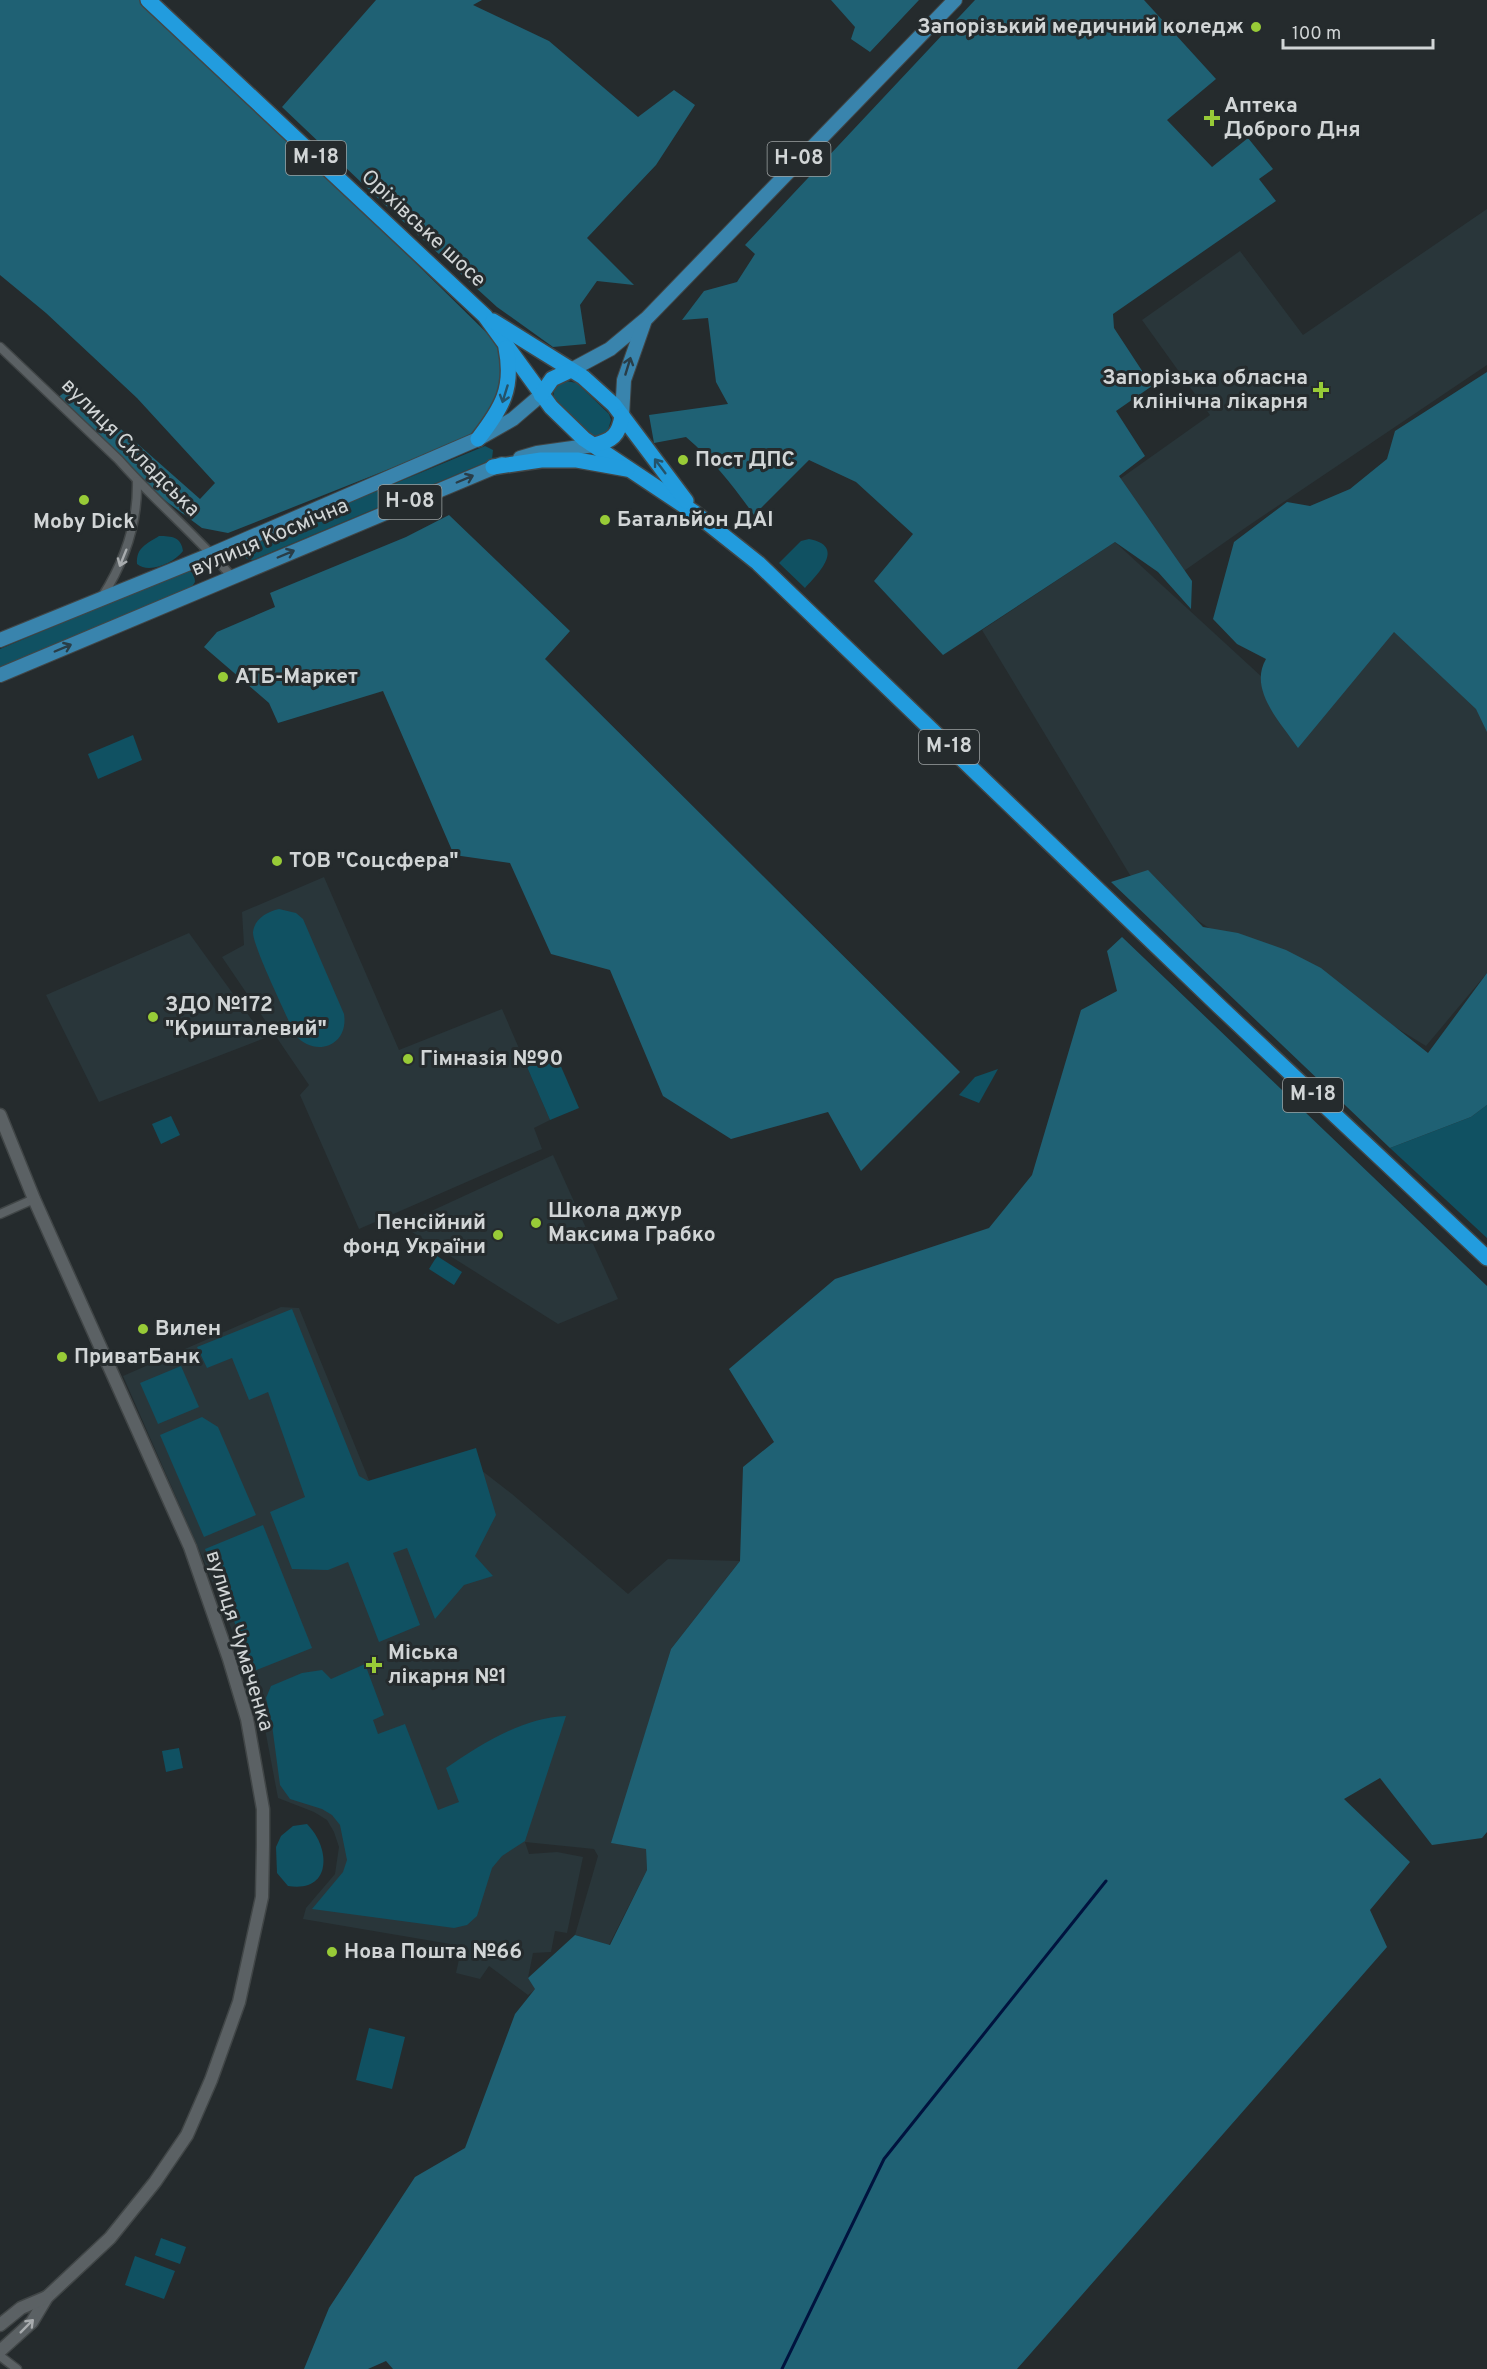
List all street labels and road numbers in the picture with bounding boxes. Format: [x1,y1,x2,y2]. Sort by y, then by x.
road number: М-18 [286,141,346,175]
road number: Н-08 [768,142,830,176]
street label: Оріхівське шосе [355,164,491,294]
street label: вулиця Складська [55,373,205,523]
road number: Н-08 [378,485,442,519]
street label: вулиця Космічна [187,493,353,583]
road number: М-18 [919,730,979,764]
road number: М-18 [1283,1078,1343,1112]
street label: вулиця Чумаченка [199,1547,279,1735]

